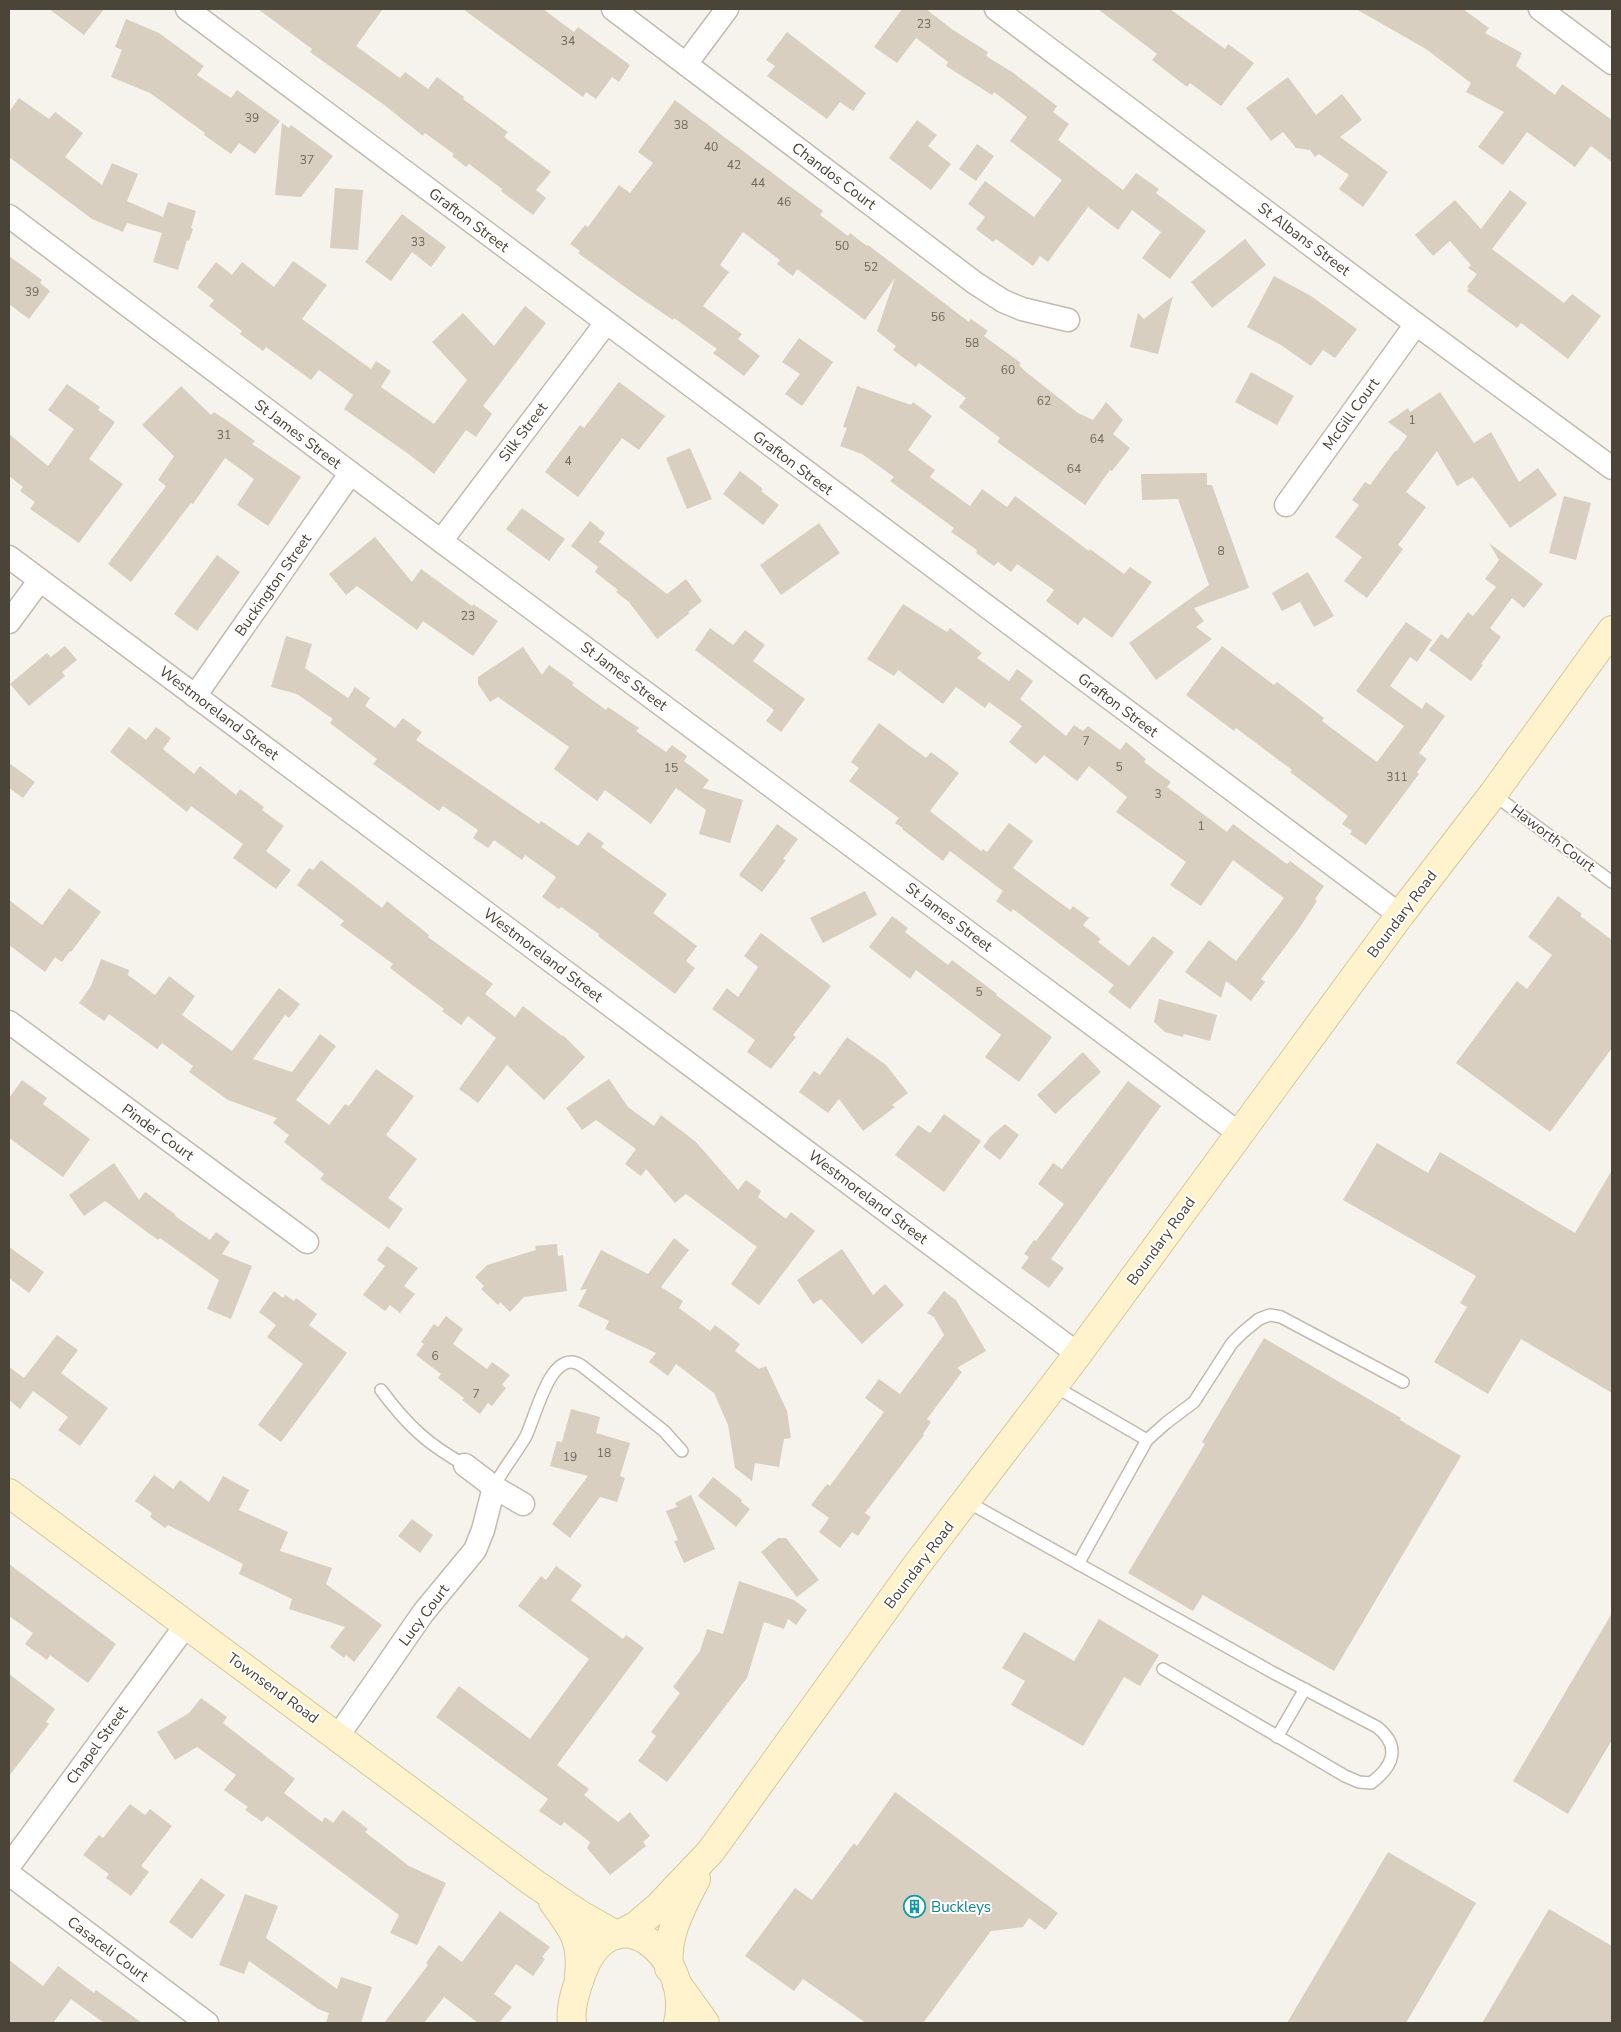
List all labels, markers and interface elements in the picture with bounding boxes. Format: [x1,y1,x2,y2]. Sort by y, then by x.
house number: 23 [917,16,931,32]
house number: 34 [561,33,575,49]
house number: 39 [245,110,259,126]
house number: 38 [674,117,688,133]
street label: Chandos Court [788,138,881,215]
house number: 40 [704,139,718,155]
house number: 37 [300,152,314,168]
house number: 42 [727,157,741,173]
house number: 44 [751,175,765,191]
street label: Grafton Street [425,183,514,257]
house number: 46 [777,194,791,210]
street label: St Albans Street [1254,198,1355,281]
house number: 33 [411,234,425,250]
house number: 50 [835,238,849,254]
house number: 52 [864,259,878,275]
house number: 39 [25,284,39,300]
house number: 56 [931,309,945,325]
house number: 58 [965,335,979,351]
house number: 60 [1001,362,1015,378]
street label: McGill Court [1318,373,1384,454]
house number: 62 [1037,393,1051,409]
street label: St James Street [250,395,346,474]
street label: Silk Street [494,398,552,466]
house number: 1 [1408,412,1416,428]
street label: Grafton Street [749,426,838,500]
house number: 31 [217,427,231,443]
house number: 64 [1090,431,1104,447]
house number: 4 [564,453,572,469]
house number: 64 [1067,461,1081,477]
street label: Buckington Street [230,529,316,640]
house number: 8 [1217,543,1225,559]
house number: 23 [461,608,475,624]
street label: St James Street [576,637,672,716]
street label: Westmoreland Street [155,661,283,765]
street label: Grafton Street [1074,668,1163,742]
house number: 7 [1082,733,1090,749]
house number: 5 [1115,759,1123,775]
house number: 15 [664,760,678,776]
house number: 311 [1386,769,1408,785]
house number: 3 [1154,786,1162,802]
street label: Haworth Court [1507,800,1600,877]
house number: 1 [1197,818,1205,834]
street label: Boundary Road [1363,866,1441,962]
street label: St James Street [901,878,997,957]
street label: Westmoreland Street [479,903,607,1007]
house number: 5 [975,984,983,1000]
street label: Pinder Court [118,1099,199,1165]
street label: Westmoreland Street [804,1145,932,1249]
street label: Boundary Road [1122,1193,1200,1289]
house number: 6 [431,1348,439,1364]
house number: 7 [472,1386,480,1402]
house number: 18 [597,1445,611,1461]
house number: 19 [563,1449,577,1465]
street label: Boundary Road [880,1517,958,1613]
street label: Lucy Court [394,1580,454,1650]
street label: Townsend Road [223,1648,323,1728]
street label: Chapel Street [62,1701,133,1788]
building icon: Buckleys [903,1895,927,1919]
place label: Buckleys [931,1897,991,1917]
street label: Casaceli Court [63,1912,153,1987]

